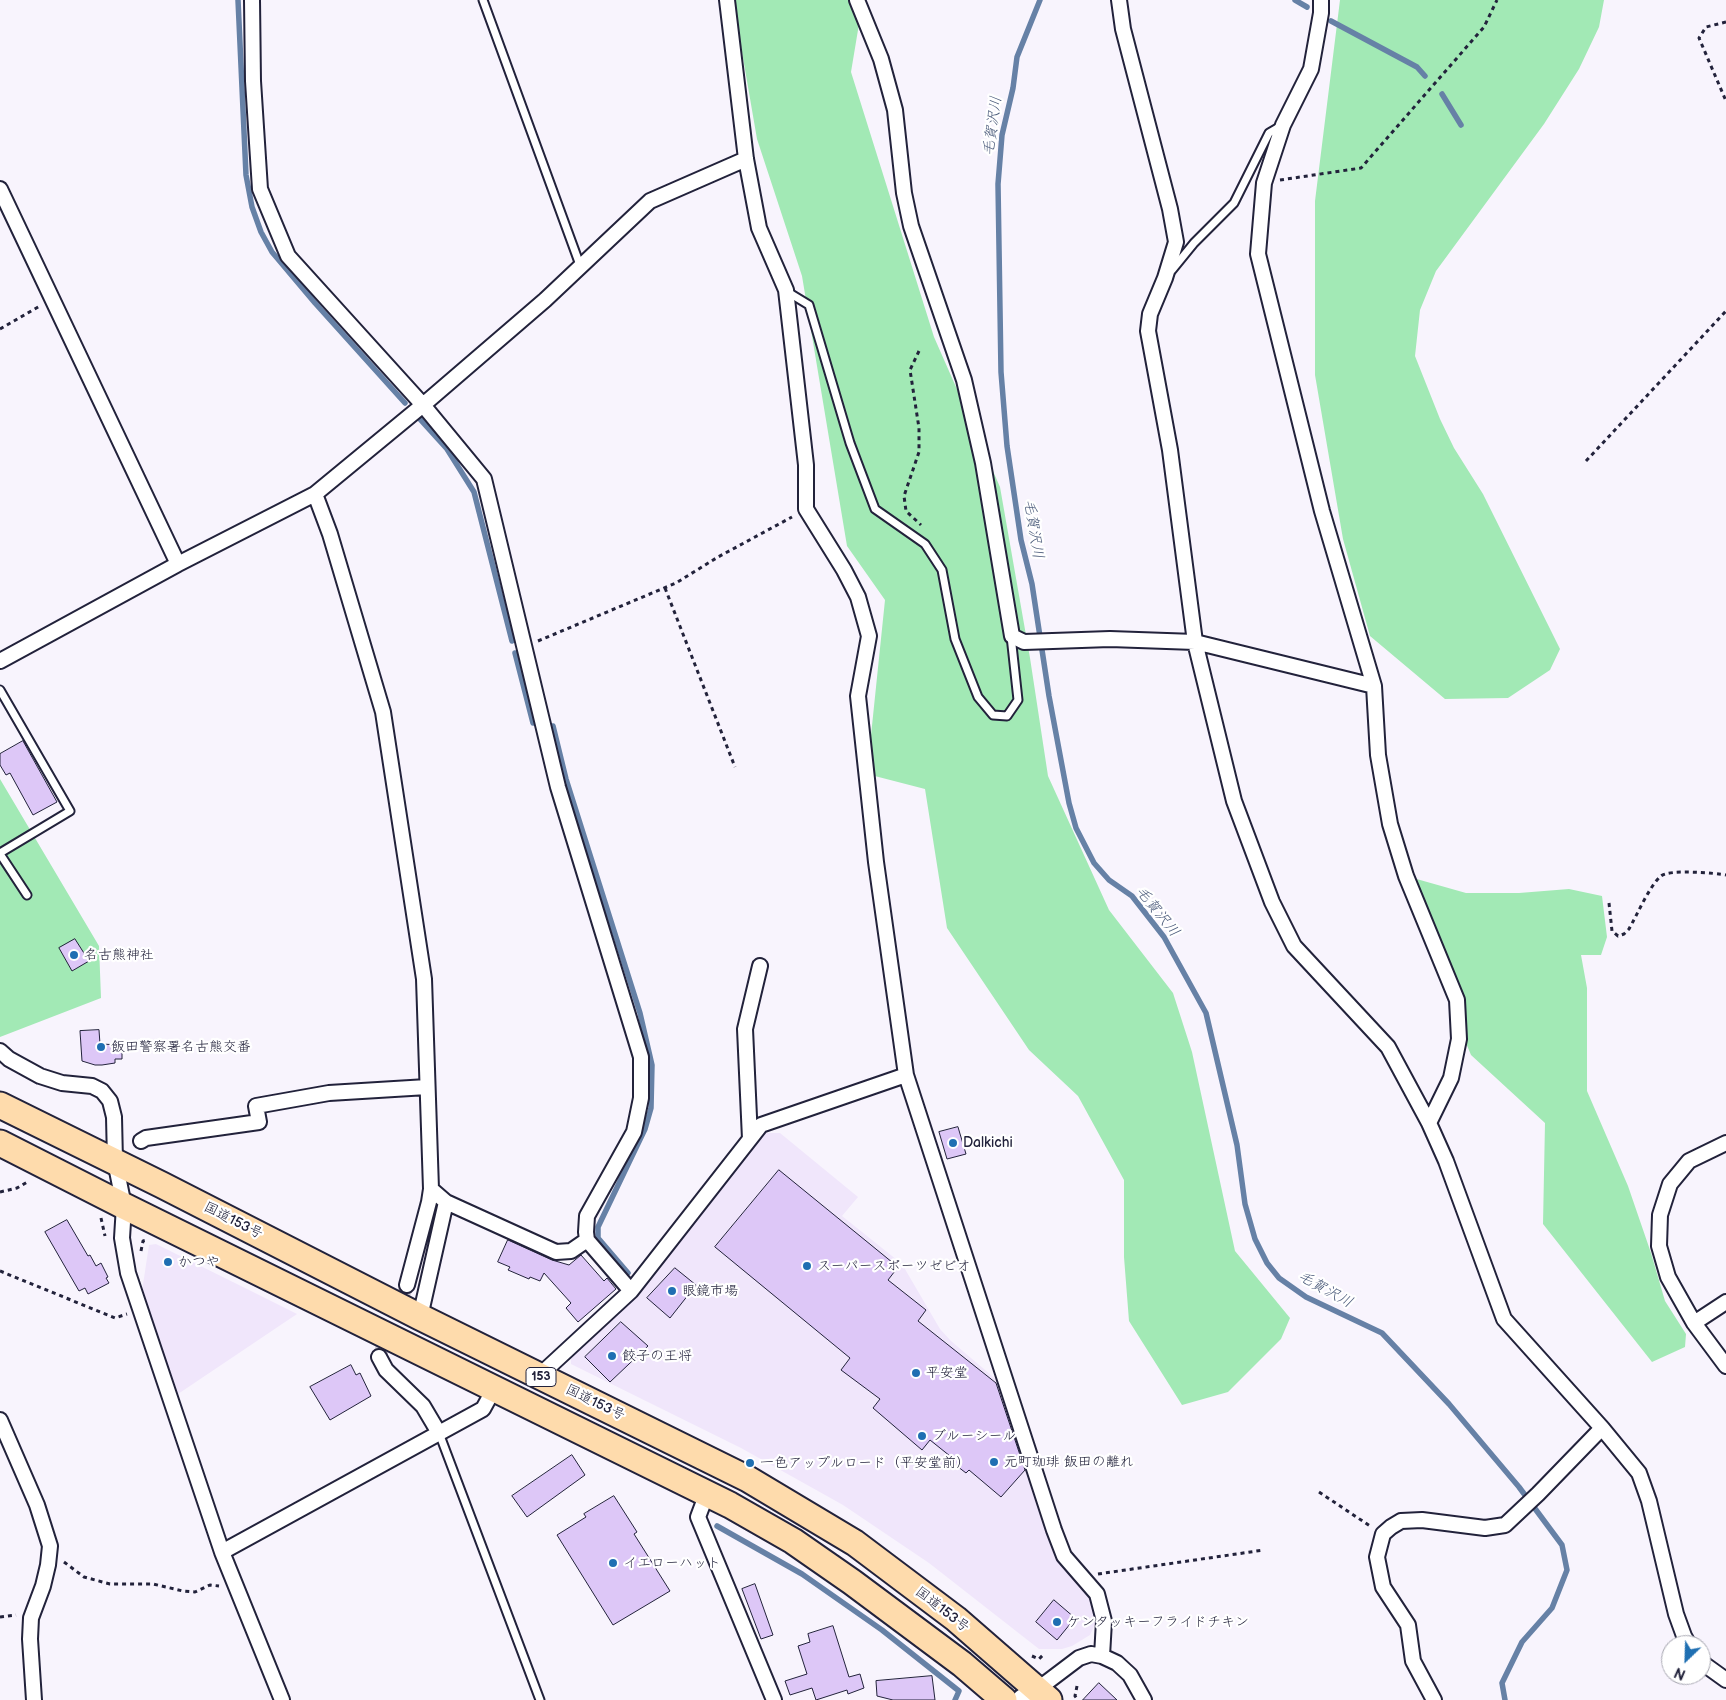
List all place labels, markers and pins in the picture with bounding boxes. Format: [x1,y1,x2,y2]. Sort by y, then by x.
place label: 名古熊神社 [84,947,154,963]
marker: 名古熊神社 [68,949,80,961]
place label: 飯田警察署名古熊交番 [111,1039,251,1055]
marker: 飯田警察署名古熊交番 [95,1041,107,1053]
place label: Dalkichi [963,1135,1013,1151]
marker: Dalkichi [947,1137,959,1149]
place label: かつや [178,1254,220,1270]
marker: かつや [162,1256,174,1268]
place label: スーパースポーツゼビオ [817,1258,970,1274]
marker: スーパースポーツゼビオ [801,1260,813,1272]
place label: 眼鏡市場 [682,1283,738,1299]
marker: 眼鏡市場 [666,1285,678,1297]
place label: 餃子の王将 [622,1348,692,1364]
marker: 餃子の王将 [606,1350,618,1362]
place label: 平安堂 [926,1365,968,1381]
marker: 平安堂 [910,1367,922,1379]
place label: ブルーシール [932,1428,1017,1444]
marker: ブルーシール [916,1430,928,1442]
place label: 元町珈琲 飯田の離れ [1004,1454,1134,1470]
place label: 一色アップルロード（平安堂前） [760,1455,970,1471]
marker: 元町珈琲 飯田の離れ [988,1456,1000,1468]
marker: 一色アップルロード（平安堂前） [744,1457,756,1469]
place label: イエローハット [623,1555,721,1571]
marker: イエローハット [607,1557,619,1569]
place label: ケンタッキーフライドチキン [1067,1614,1249,1630]
marker: ケンタッキーフライドチキン [1051,1616,1063,1628]

